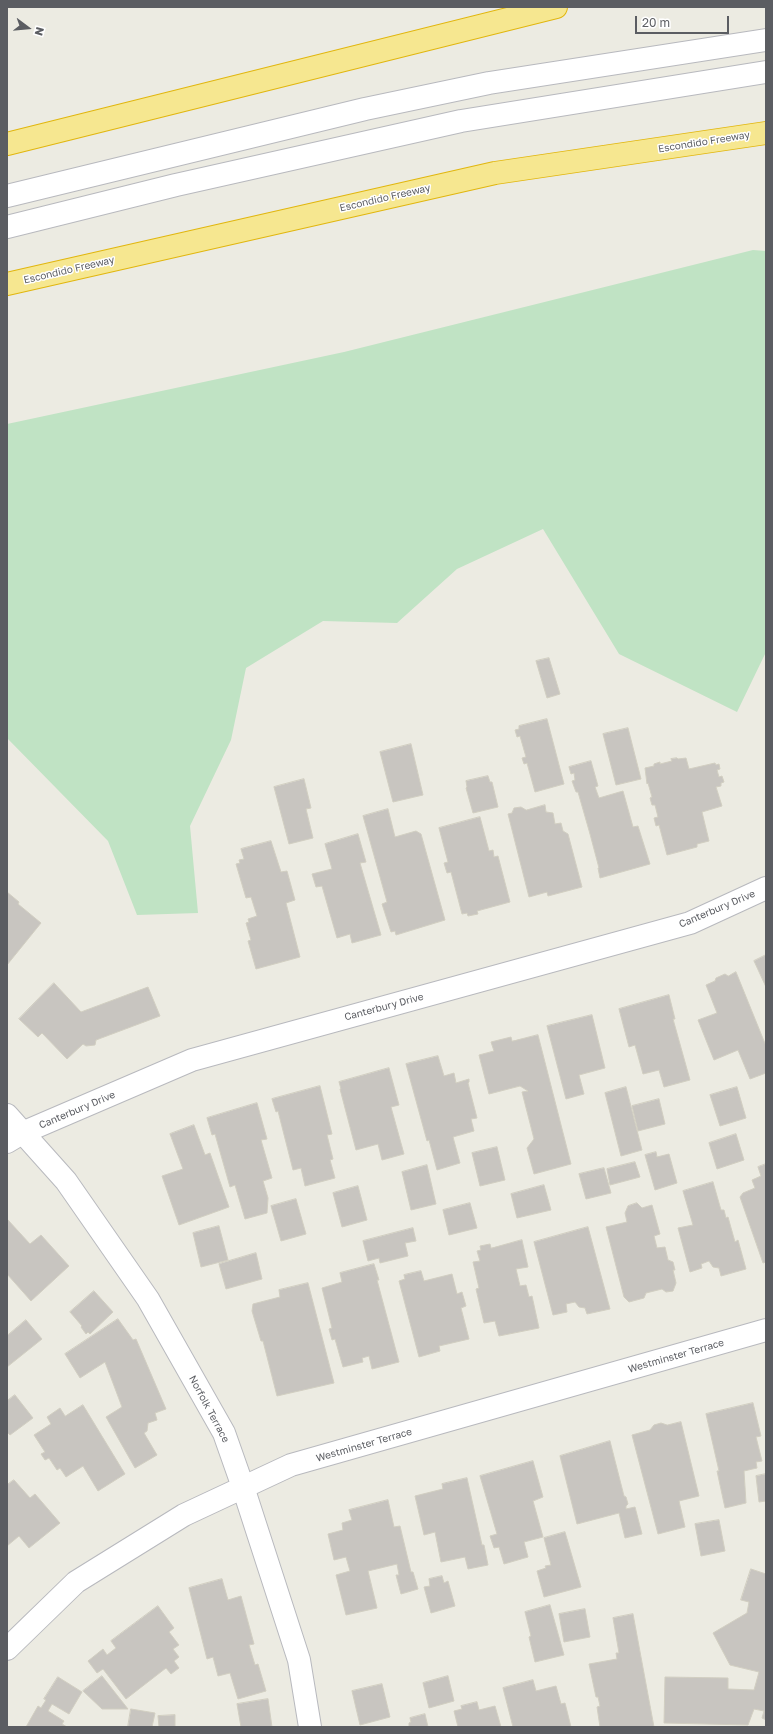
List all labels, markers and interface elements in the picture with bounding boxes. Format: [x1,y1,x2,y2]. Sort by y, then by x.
north arrow [8,8,48,48]
scale bar [637,8,731,34]
text: 20 m [642,15,670,30]
text: N [33,26,47,37]
street label: Escondido Freeway [657,129,751,155]
street label: Escondido Freeway [338,182,432,214]
street label: Escondido Freeway [22,254,116,286]
street label: Canterbury Drive [677,888,757,930]
street label: Canterbury Drive [343,991,425,1023]
street label: Canterbury Drive [37,1089,117,1131]
street label: Westminster Terrace [627,1337,725,1375]
street label: Norfolk Terrace [186,1373,232,1445]
street label: Westminster Terrace [315,1426,413,1464]

